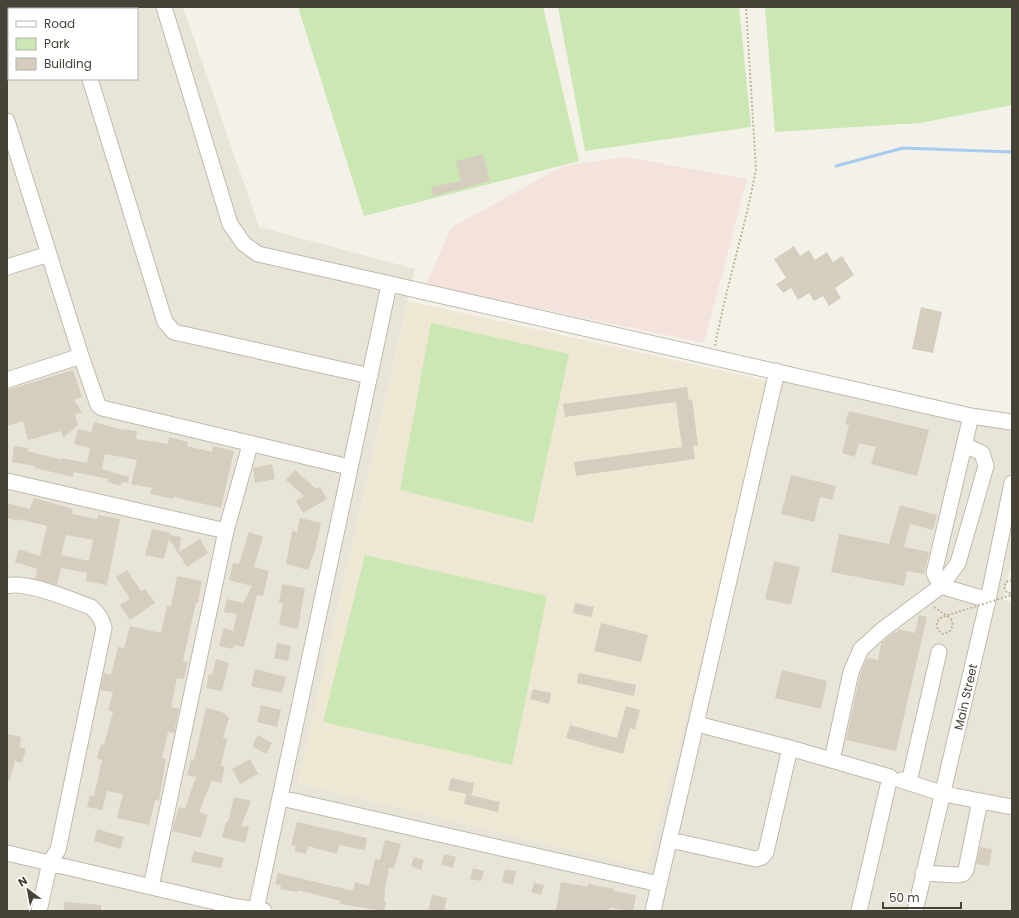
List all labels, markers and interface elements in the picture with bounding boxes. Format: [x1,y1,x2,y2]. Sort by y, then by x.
legend [8,8,138,80]
text: Road [44,15,75,32]
text: Park [44,35,71,52]
text: Building [44,55,92,72]
street label: Main Street [950,662,981,732]
north arrow [8,870,48,910]
text: N [15,873,30,890]
scale bar [883,884,961,910]
text: 50 m [889,889,920,906]

